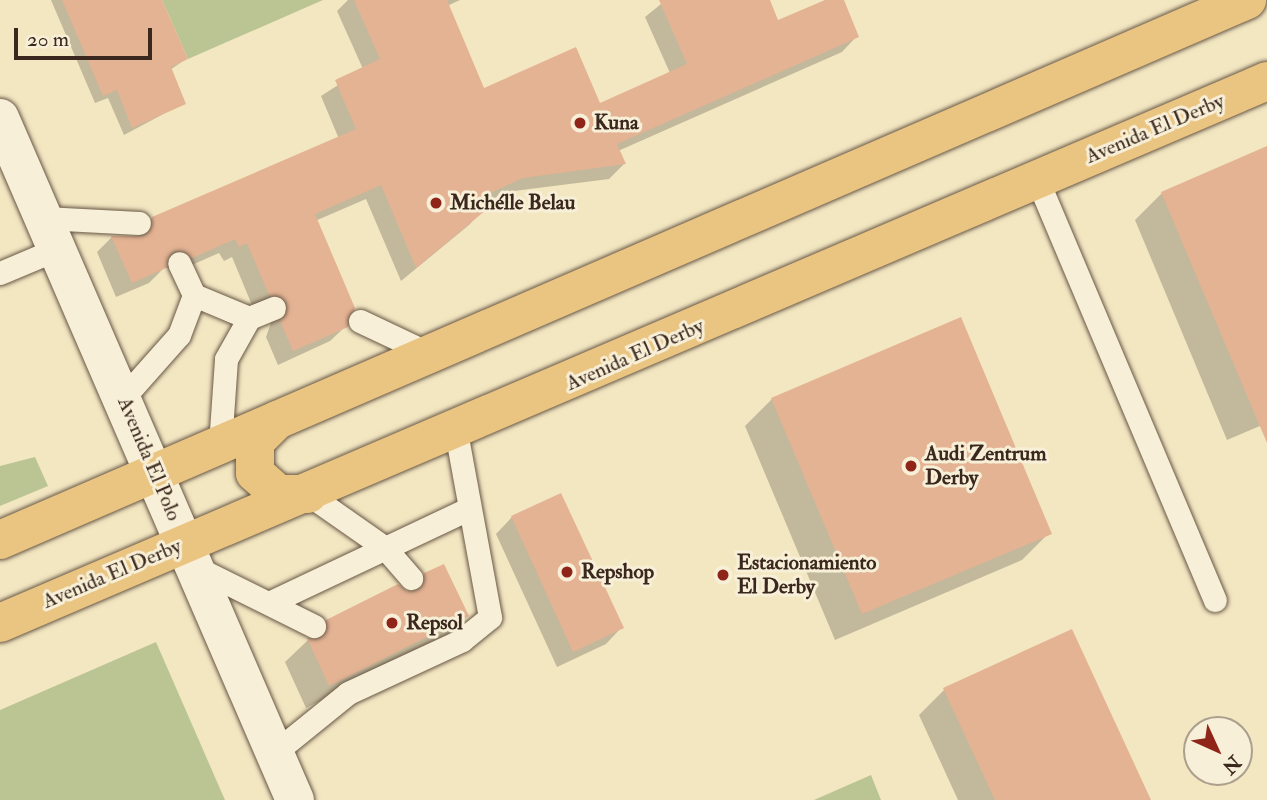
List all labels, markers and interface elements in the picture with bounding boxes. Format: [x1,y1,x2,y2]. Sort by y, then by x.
scale bar [18,14,156,58]
text: 20 m [27,26,69,53]
street label: Avenida El Derby [1082,88,1228,170]
place label: Kuna [594,110,639,136]
marker: Kuna [572,115,588,131]
place label: Michélle Belau [450,190,575,216]
marker: Michélle Belau [428,195,444,211]
street label: Avenida El Derby [562,313,708,397]
street label: Avenida El Polo [112,393,186,525]
place label: Audi Zentrum Derby [925,441,1046,491]
marker: Audi Zentrum Derby [903,458,919,474]
street label: Avenida El Derby [39,533,185,615]
place label: Estacionamiento El Derby [737,550,876,600]
place label: Repshop [581,559,654,585]
marker: Repshop [559,564,575,580]
marker: Estacionamiento El Derby [715,567,731,583]
place label: Repsol [406,610,463,636]
marker: Repsol [384,615,400,631]
north arrow [1183,716,1253,786]
text: N [1217,750,1246,779]

